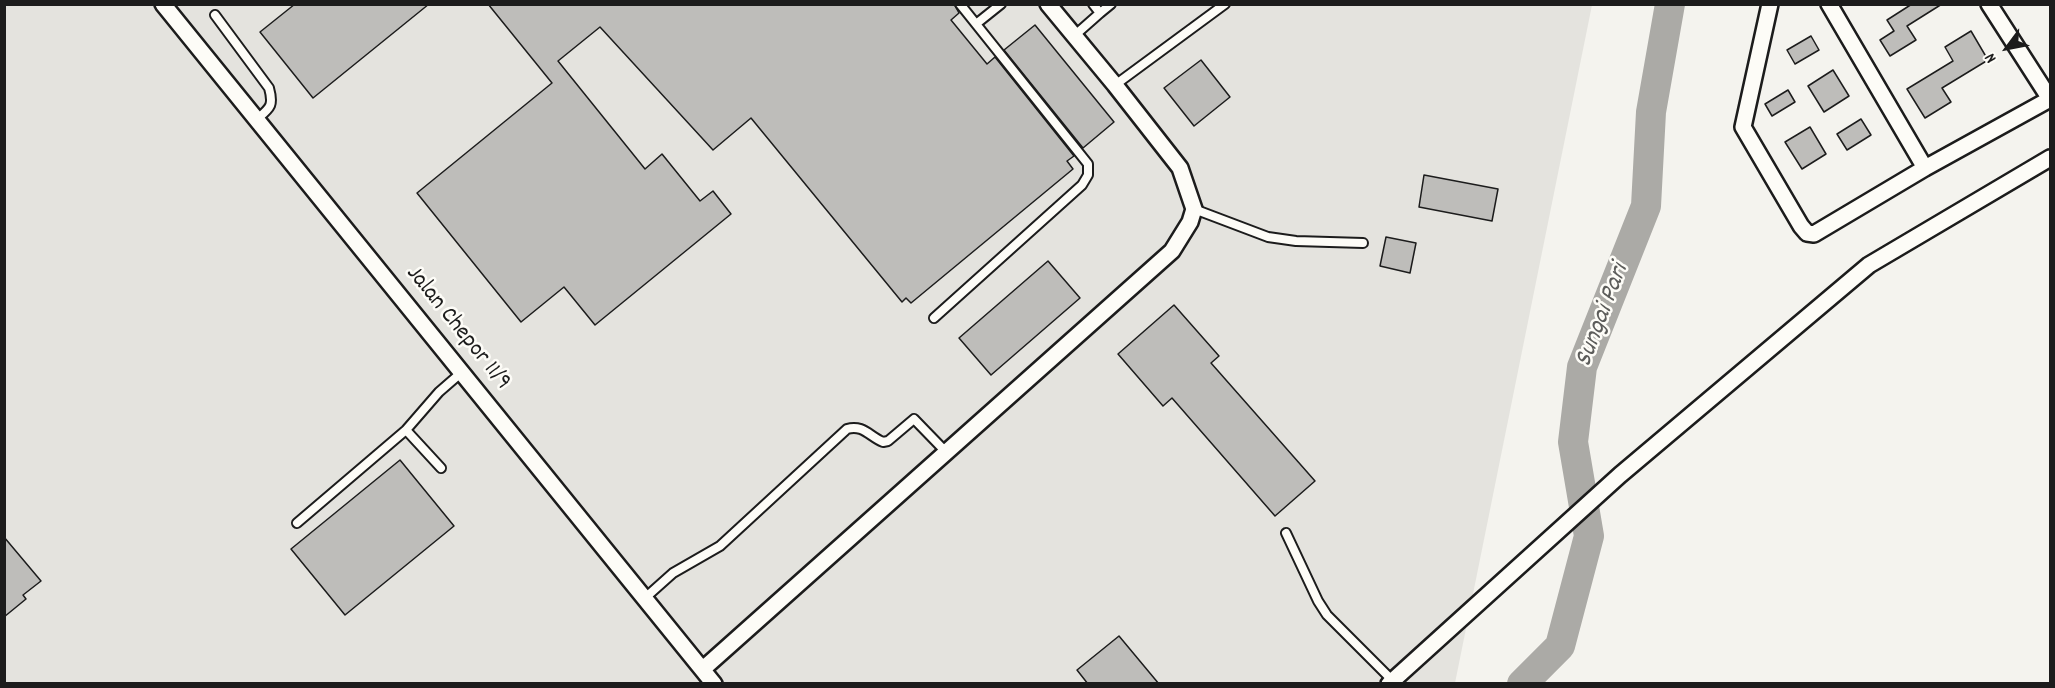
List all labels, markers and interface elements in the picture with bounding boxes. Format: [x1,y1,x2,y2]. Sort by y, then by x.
north arrow [1977,18,2037,78]
text: N [1979,48,2003,67]
water label: Sungai Pari [1570,260,1638,372]
street label: Jalan Chepor 11/9 [398,261,516,397]

